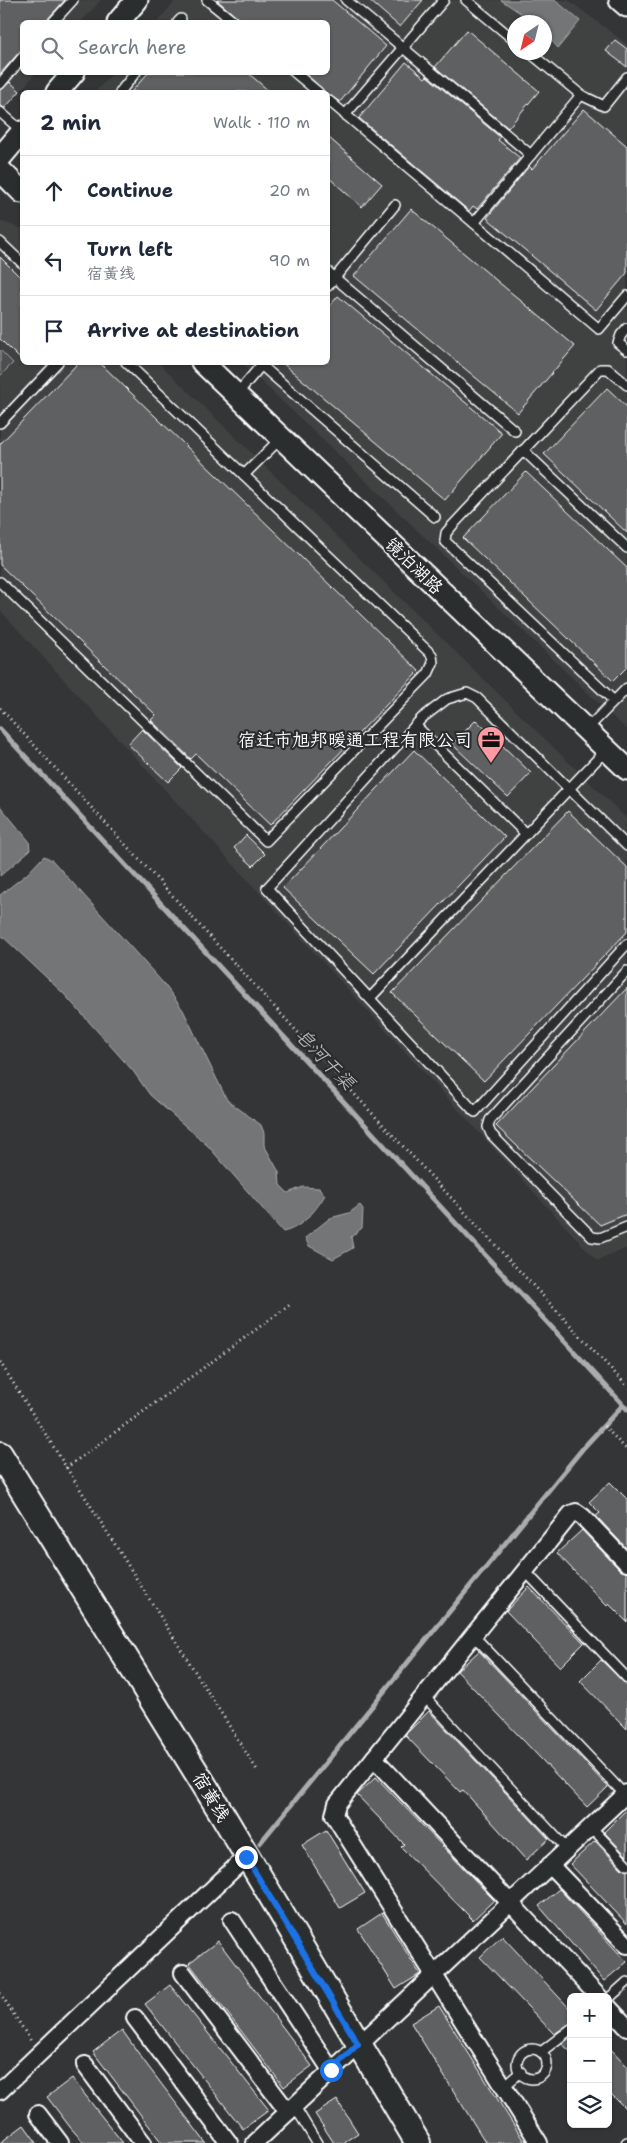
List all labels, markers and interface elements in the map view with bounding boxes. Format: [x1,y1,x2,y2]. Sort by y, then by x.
north arrow [507,15,552,60]
search box [20,20,330,75]
icon: search [38,34,66,62]
text: Search here [78,35,187,60]
text: 2 min [40,109,101,137]
text: Walk · 110 m [213,112,310,133]
icon: ahead [40,177,68,205]
text: Continue [87,178,173,203]
text: 20 m [269,180,310,201]
text: Turn left [87,237,173,262]
icon: left [40,247,68,275]
text: 90 m [269,250,310,271]
text: 宿黄线 [87,263,135,284]
icon: arrive [40,317,68,345]
text: Arrive at destination [87,318,299,343]
street label: 镜泊湖路 [380,532,448,600]
office icon: 宿迁市旭邦暖通工程有限公司 [476,725,506,764]
place label: 宿迁市旭邦暖通工程有限公司 [238,728,472,752]
water label: 皂河干渠 [290,1023,361,1097]
street label: 宿黄线 [187,1768,235,1826]
route end [235,1846,258,1869]
map controls [567,1993,612,2128]
button: + [567,1993,612,2038]
button: − [567,2038,612,2083]
route start [320,2059,343,2082]
button: layers [567,2083,612,2128]

